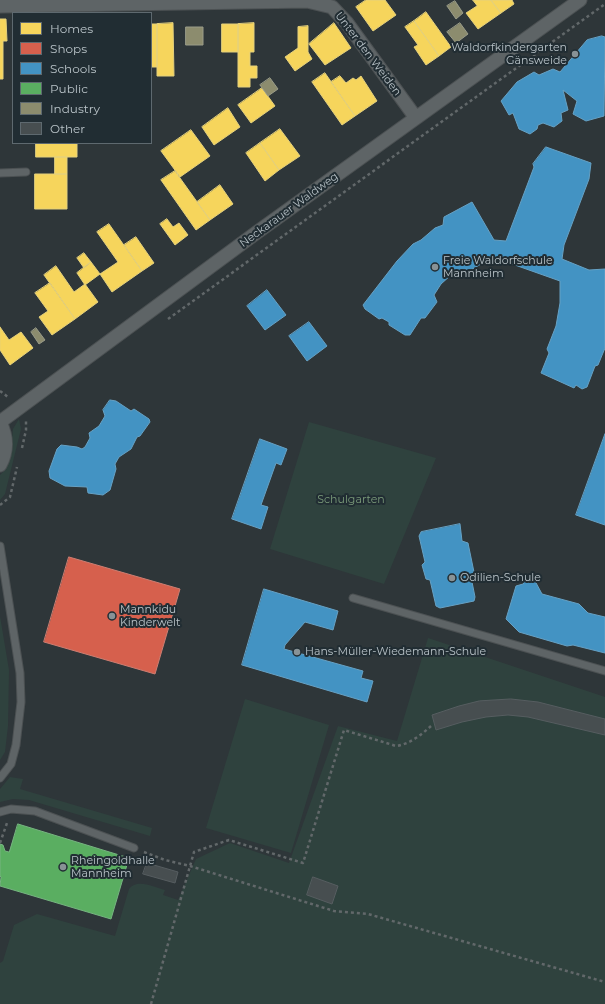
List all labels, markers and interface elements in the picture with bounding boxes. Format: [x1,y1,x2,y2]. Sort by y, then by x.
street label: Unter den Weiden [332,9,404,99]
legend [12,12,152,144]
text: Homes [50,21,93,36]
text: Shops [50,41,87,56]
place label: Waldorfkindergarten Gänsweide [451,41,567,67]
marker: Waldorfkindergarten Gänsweide [570,49,580,59]
text: Schools [50,61,96,76]
text: Public [50,81,88,96]
text: Industry [50,101,100,116]
text: Other [50,121,85,136]
street label: Neckarauer Waldweg [237,170,341,250]
place label: Freie Waldorfschule Mannheim [443,254,553,280]
marker: Freie Waldorfschule Mannheim [430,262,440,272]
park label: Schulgarten [317,493,385,507]
place label: Odilien-Schule [460,571,541,585]
marker: Odilien-Schule [447,573,457,583]
place label: Mannkidu Kinderwelt [120,603,180,629]
marker: Mannkidu Kinderwelt [107,611,117,621]
place label: Hans-Müller-Wiedemann-Schule [305,645,486,659]
marker: Hans-Müller-Wiedemann-Schule [292,647,302,657]
place label: Rheingoldhalle Mannheim [71,854,155,880]
marker: Rheingoldhalle Mannheim [58,862,68,872]

